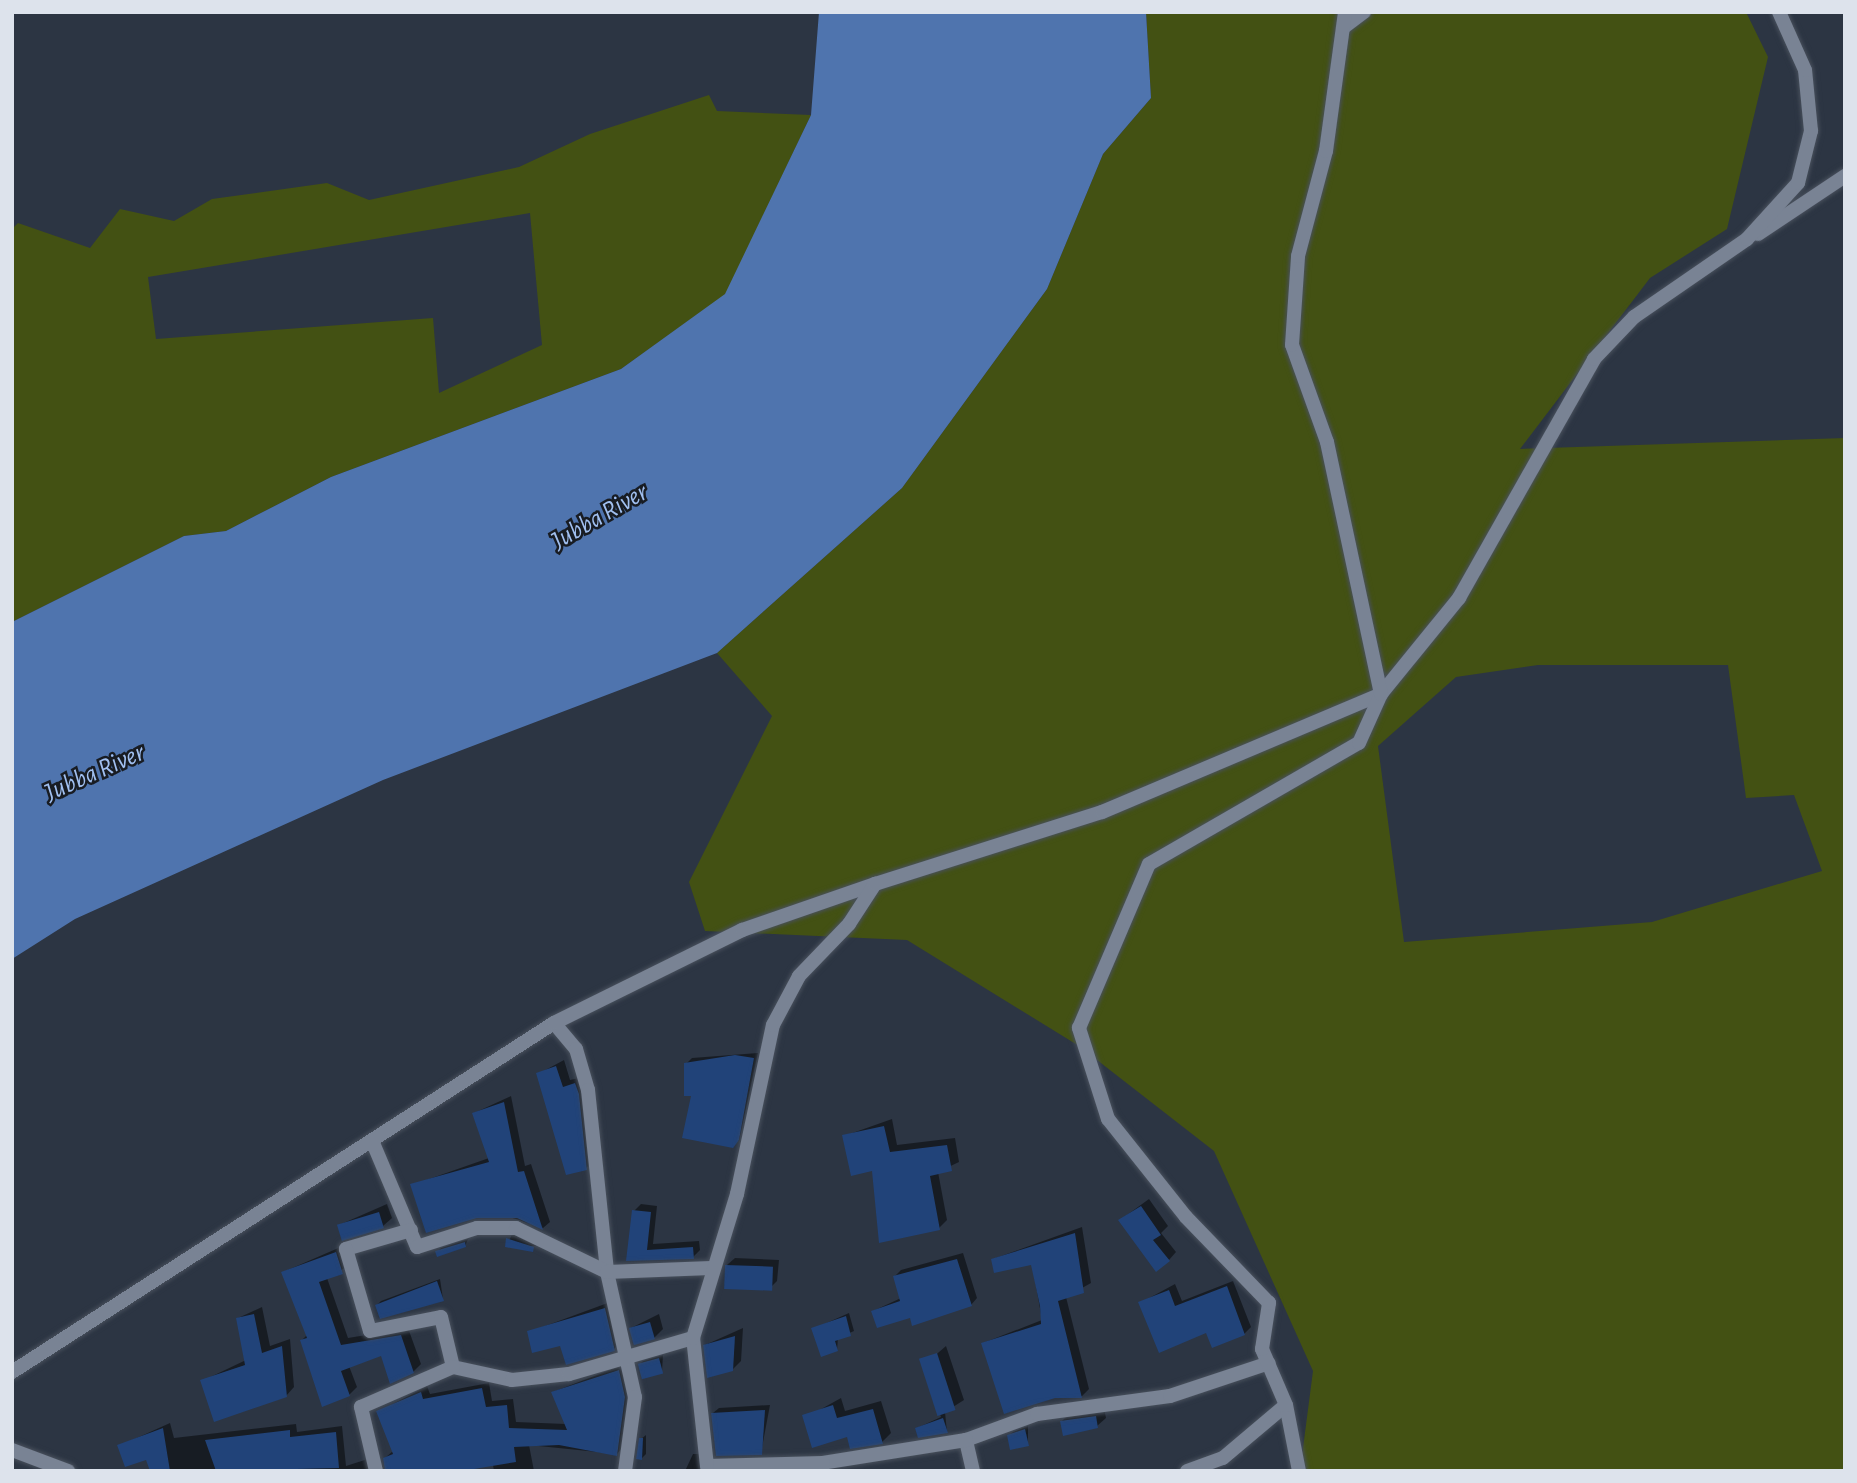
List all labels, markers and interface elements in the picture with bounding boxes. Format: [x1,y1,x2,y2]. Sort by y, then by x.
water label: Jubba River [546,477,654,557]
water label: Jubba River [40,737,150,809]

